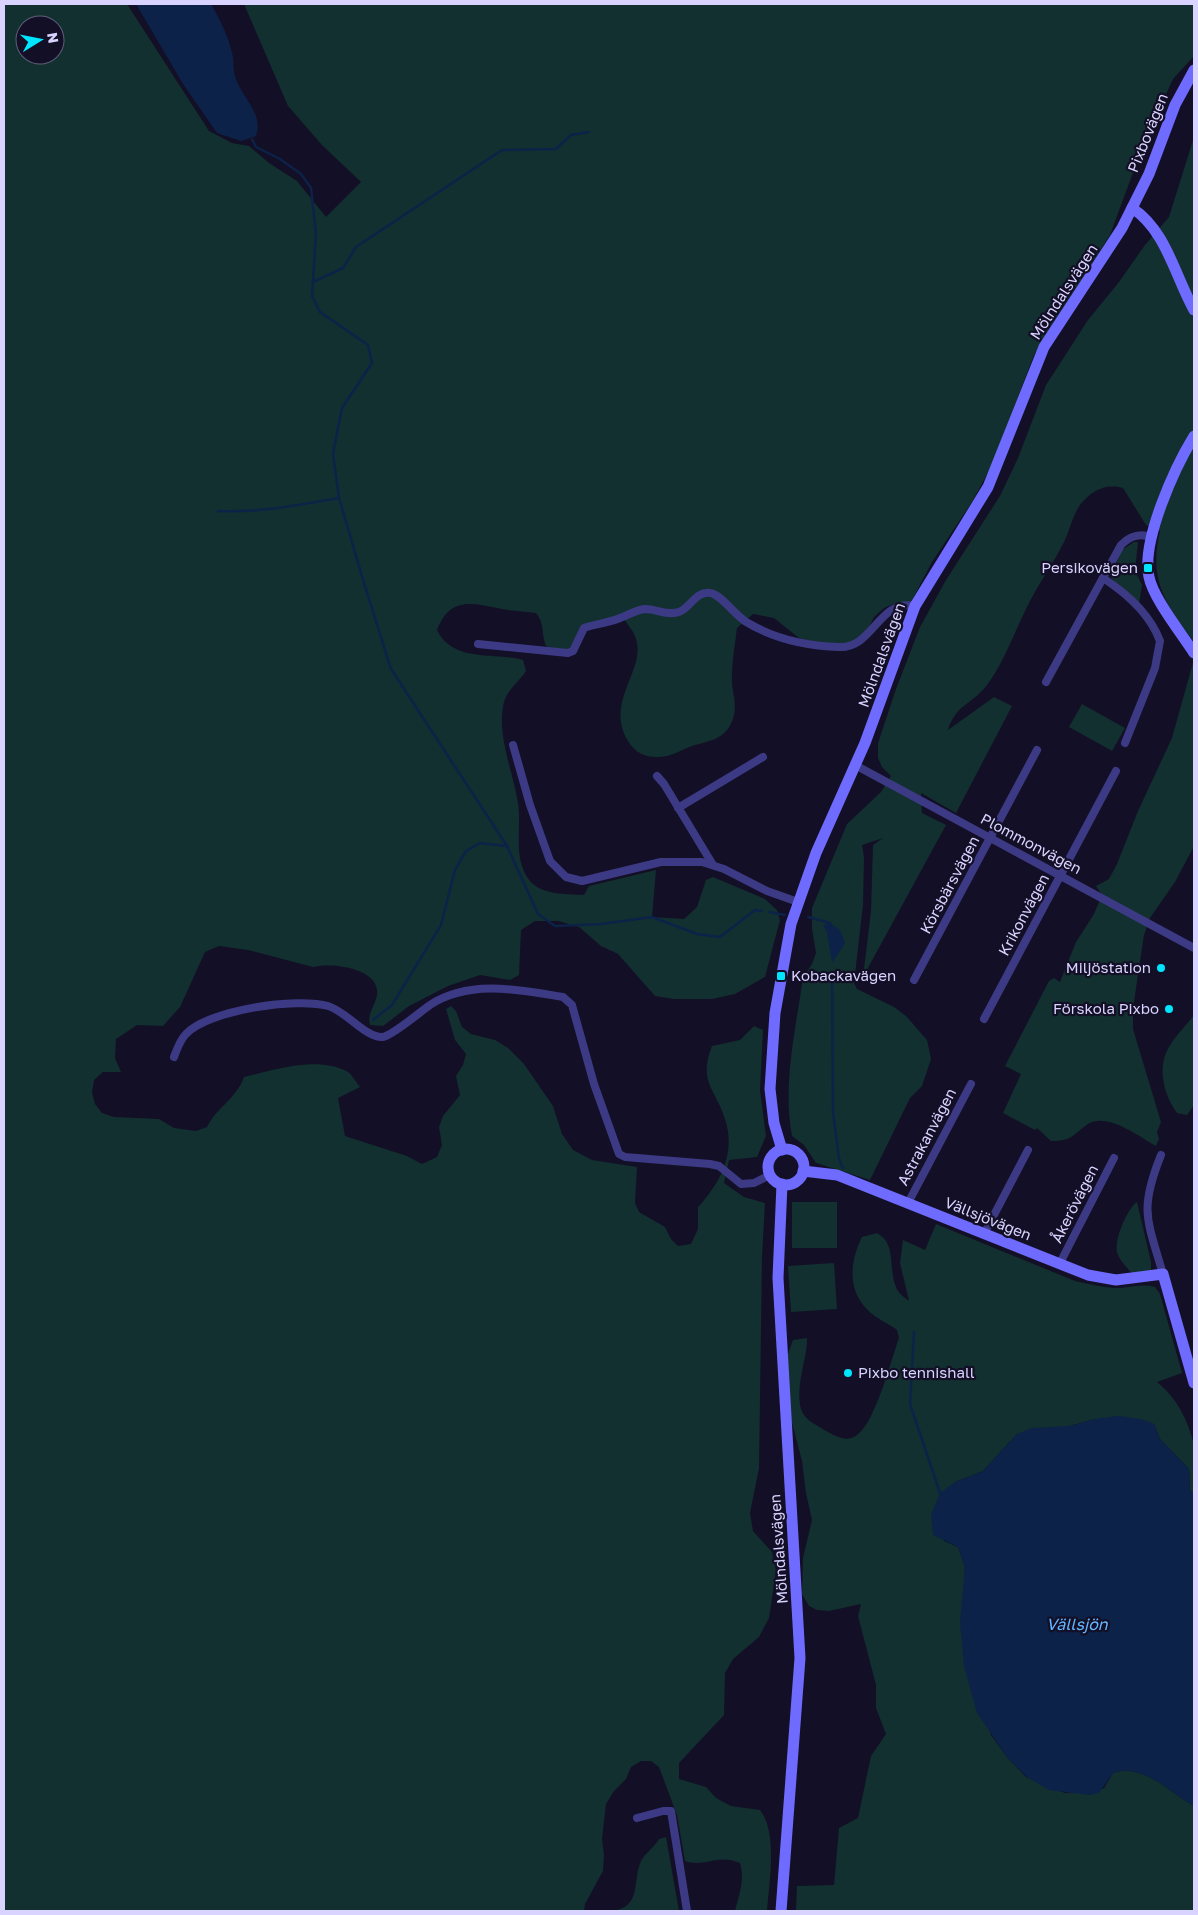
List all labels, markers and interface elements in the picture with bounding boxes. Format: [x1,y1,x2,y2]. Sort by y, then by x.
north arrow [15,15,65,65]
text: N [44,31,63,44]
street label: Pixbovägen [1123,90,1171,175]
street label: Mölndalsvägen [1026,240,1101,343]
place label: Persikovägen [1041,558,1138,576]
marker: Persikovägen [1142,562,1154,574]
street label: Mölndalsvägen [854,600,908,709]
street label: Plommonvägen [978,809,1085,877]
street label: Körsbärsvägen [916,833,982,936]
street label: Krikonvägen [994,871,1052,959]
place label: Miljöstation [1066,958,1151,976]
marker: Miljöstation [1155,962,1167,974]
place label: Kobackavägen [791,966,896,984]
marker: Kobackavägen [775,970,787,982]
place label: Förskola Pixbo [1053,999,1159,1017]
marker: Förskola Pixbo [1163,1003,1175,1015]
street label: Astrakanvägen [893,1085,959,1188]
street label: Åkerövägen [1047,1162,1101,1246]
street label: Vällsjövägen [942,1193,1034,1244]
place label: Pixbo tennishall [858,1363,975,1381]
marker: Pixbo tennishall [842,1367,854,1379]
street label: Mölndalsvägen [765,1494,791,1605]
water label: Vällsjön [1046,1614,1109,1634]

